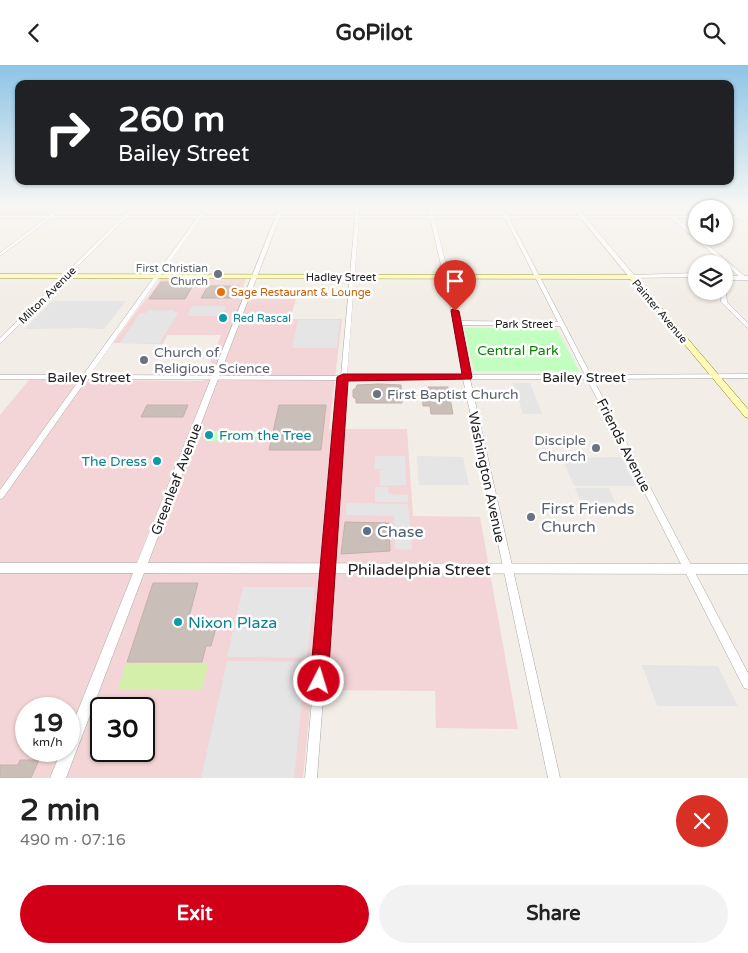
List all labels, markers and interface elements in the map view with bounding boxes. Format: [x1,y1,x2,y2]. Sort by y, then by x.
icon: back [20,19,48,47]
icon: search [700,19,728,47]
text: GoPilot [336,20,412,46]
text: 260 m [118,99,225,141]
icon: right [35,100,100,165]
text: Bailey Street [118,141,249,167]
map controls [688,200,733,300]
button: sound [688,200,733,245]
button: layers [688,255,733,300]
pin [434,260,476,311]
place label: First Christian Church [136,262,208,288]
street label: Milton Avenue [16,264,79,327]
icon: arrive [441,267,469,295]
marker: First Christian Church [212,268,224,280]
street label: Hadley Street [306,271,376,284]
street label: Painter Avenue [629,277,690,346]
marker: Sage Restaurant & Lounge [215,286,227,298]
place label: Sage Restaurant & Lounge [231,286,371,299]
marker: Red Rascal [217,312,229,324]
place label: Red Rascal [233,312,291,325]
street label: Park Street [495,318,553,331]
park label: Central Park [477,342,559,359]
place label: Church of Religious Science [154,344,270,377]
marker: Church of Religious Science [138,354,150,366]
street label: Bailey Street [47,369,131,386]
street label: Bailey Street [542,369,626,386]
place label: First Baptist Church [387,386,519,403]
marker: First Baptist Church [371,388,383,400]
street label: Friends Avenue [593,396,654,495]
street label: Washington Avenue [464,410,509,544]
street label: Greenleaf Avenue [147,421,206,537]
place label: From the Tree [219,427,311,444]
marker: From the Tree [203,429,215,441]
place label: Disciple Church [534,432,586,465]
marker: Disciple Church [590,442,602,454]
place label: The Dress [82,453,147,470]
marker: The Dress [151,455,163,467]
place label: First Friends Church [541,499,635,537]
marker: First Friends Church [525,511,537,523]
place label: Chase [377,522,424,542]
marker: Chase [361,525,373,537]
street label: Philadelphia Street [347,560,491,580]
place label: Nixon Plaza [188,613,277,633]
marker: Nixon Plaza [172,616,184,628]
position arrow [292,654,344,706]
speed limit sign: 30 [90,697,155,762]
text: 19 [32,708,63,738]
text: km/h [32,735,63,749]
text: 2 min [20,792,100,829]
button: close [676,795,728,847]
text: 490 m · 07:16 [20,830,126,850]
button: Exit [20,885,369,943]
button: Share [379,885,728,943]

